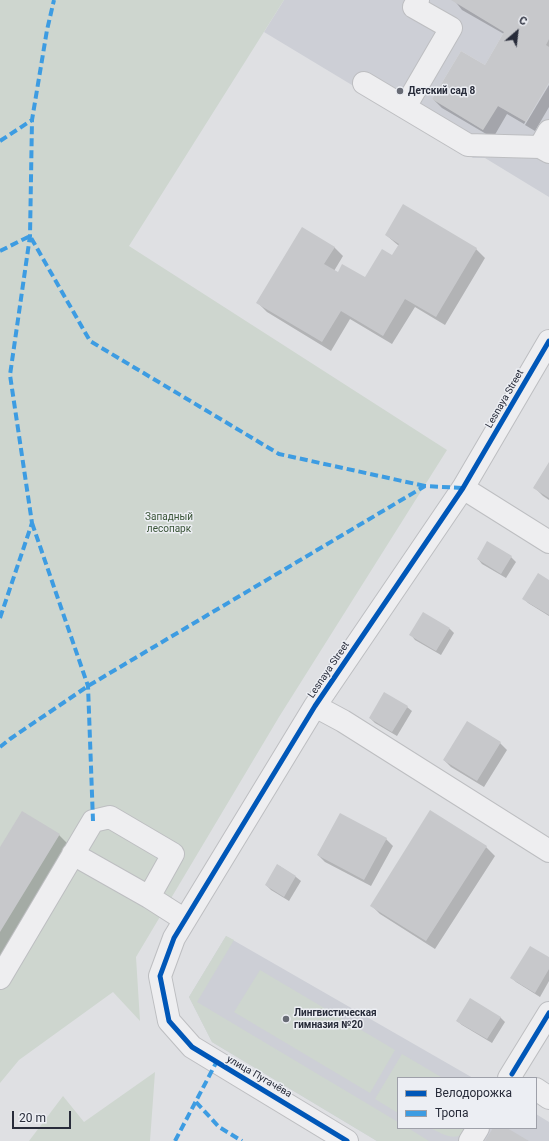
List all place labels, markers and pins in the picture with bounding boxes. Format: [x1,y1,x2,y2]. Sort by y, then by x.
place label: Детский сад 8 [408,85,475,97]
marker: Детский сад 8 [395,86,405,96]
place label: Лингвистическая гимназия №20 [294,1007,377,1030]
marker: Лингвистическая гимназия №20 [281,1014,291,1024]

